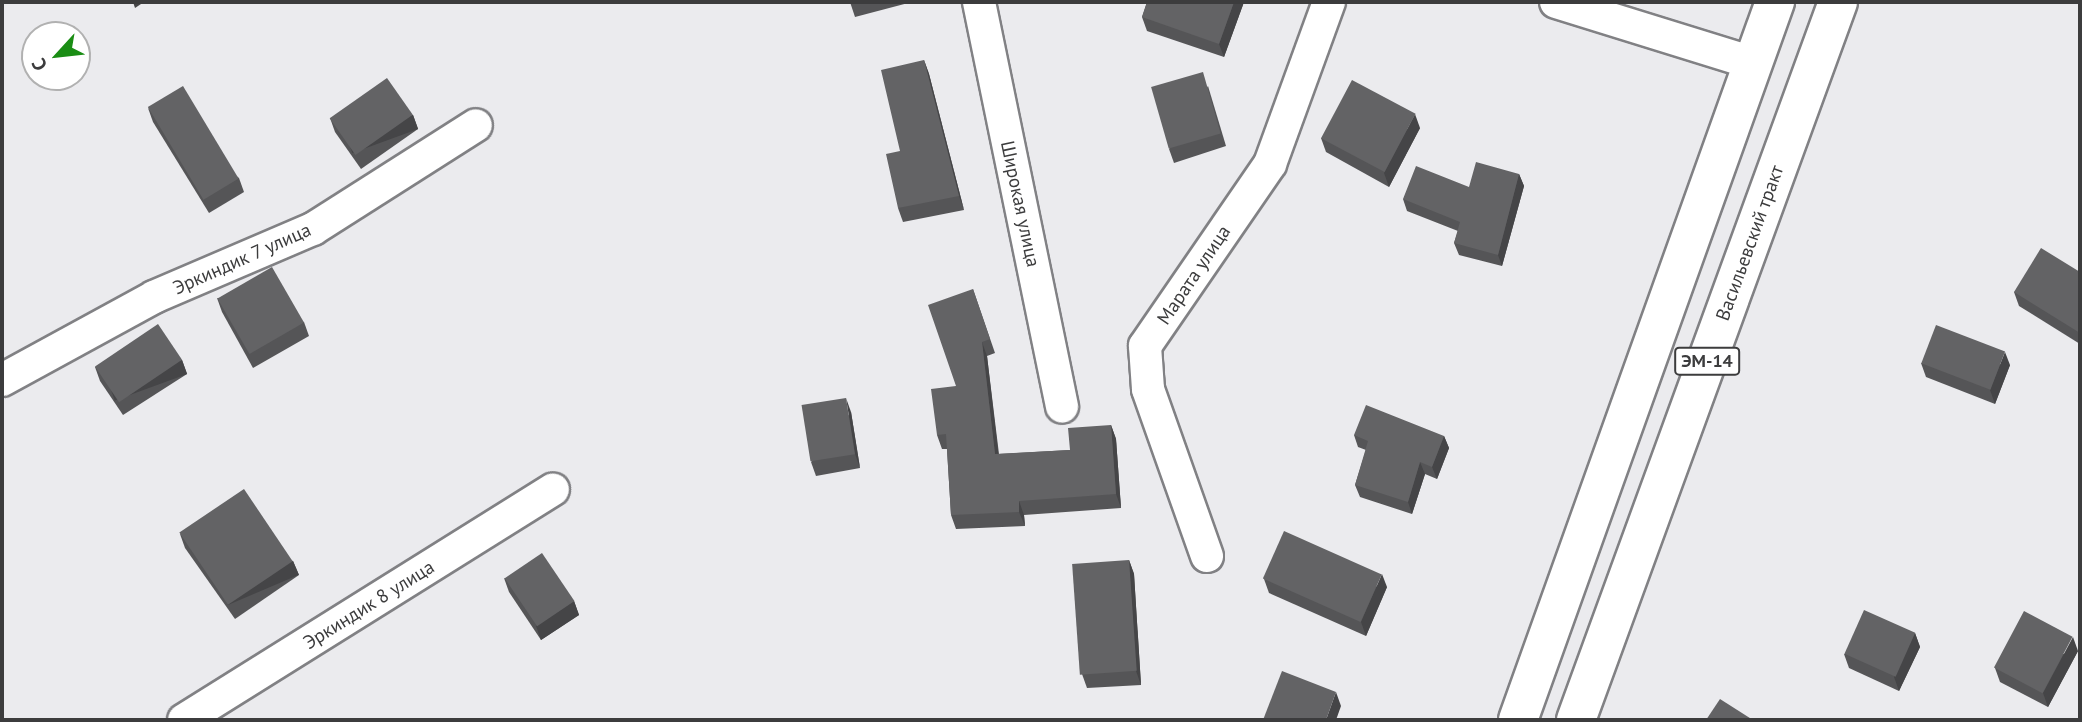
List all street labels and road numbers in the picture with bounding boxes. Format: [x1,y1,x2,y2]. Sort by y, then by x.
street label: Широкая улица [995,139,1045,269]
street label: Васильевский тракт [1711,162,1789,324]
street label: Эркиндик 7 улица [169,218,315,300]
street label: Марата улица [1153,221,1235,329]
road number: ЭМ-14 [1674,346,1740,376]
street label: Эркиндик 8 улица [300,556,438,654]

